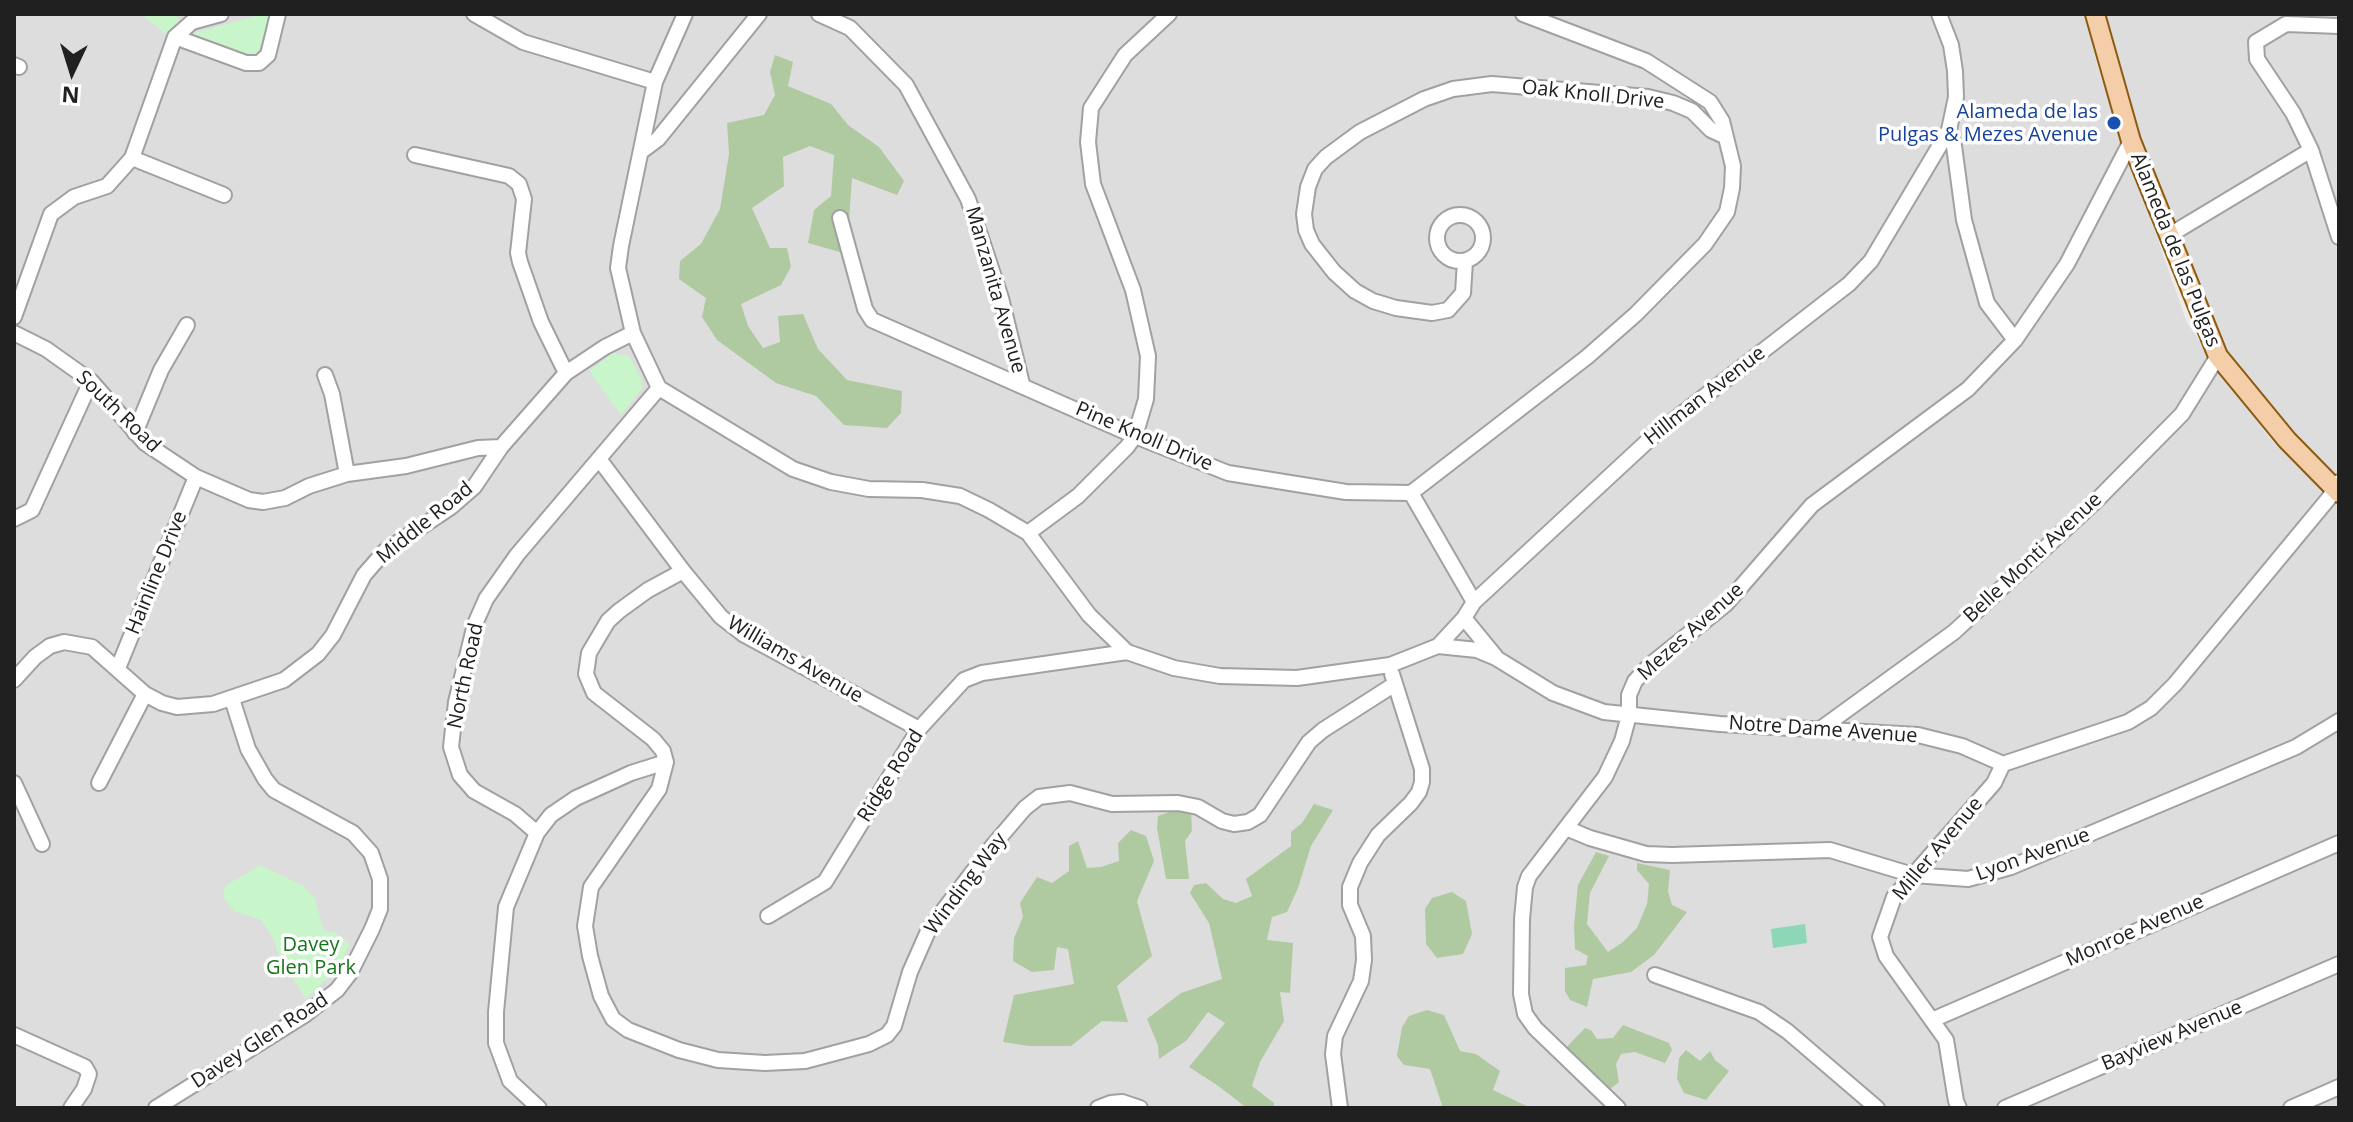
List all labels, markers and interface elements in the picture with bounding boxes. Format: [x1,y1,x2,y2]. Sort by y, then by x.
north arrow [32,32,112,112]
street label: Oak Knoll Drive [1521,76,1665,114]
text: N [60,80,80,112]
place label: Alameda de las Pulgas & Mezes Avenue [1878,100,2098,147]
marker: Alameda de las Pulgas & Mezes Avenue [2105,114,2123,132]
street label: Alameda de las Pulgas [2125,149,2225,351]
street label: Manzanita Avenue [960,204,1030,376]
street label: Hillman Avenue [1640,341,1770,451]
street label: South Road [71,366,165,458]
street label: Pine Knoll Drive [1072,397,1216,477]
street label: Middle Road [372,477,478,569]
street label: Belle Monti Avenue [1959,488,2107,628]
street label: Hainline Drive [121,508,193,638]
street label: Mezes Avenue [1633,578,1749,686]
street label: Williams Avenue [723,611,867,709]
street label: North Road [443,621,489,731]
street label: Notre Dame Avenue [1728,711,1918,749]
street label: Ridge Road [853,725,929,827]
street label: Miller Avenue [1888,793,1988,905]
street label: Lyon Avenue [1973,823,2093,887]
street label: Winding Way [920,828,1012,940]
street label: Monroe Avenue [2062,890,2208,972]
park label: Davey Glen Park [266,933,356,980]
street label: Davey Glen Road [187,988,333,1094]
street label: Bayview Avenue [2098,996,2246,1076]

